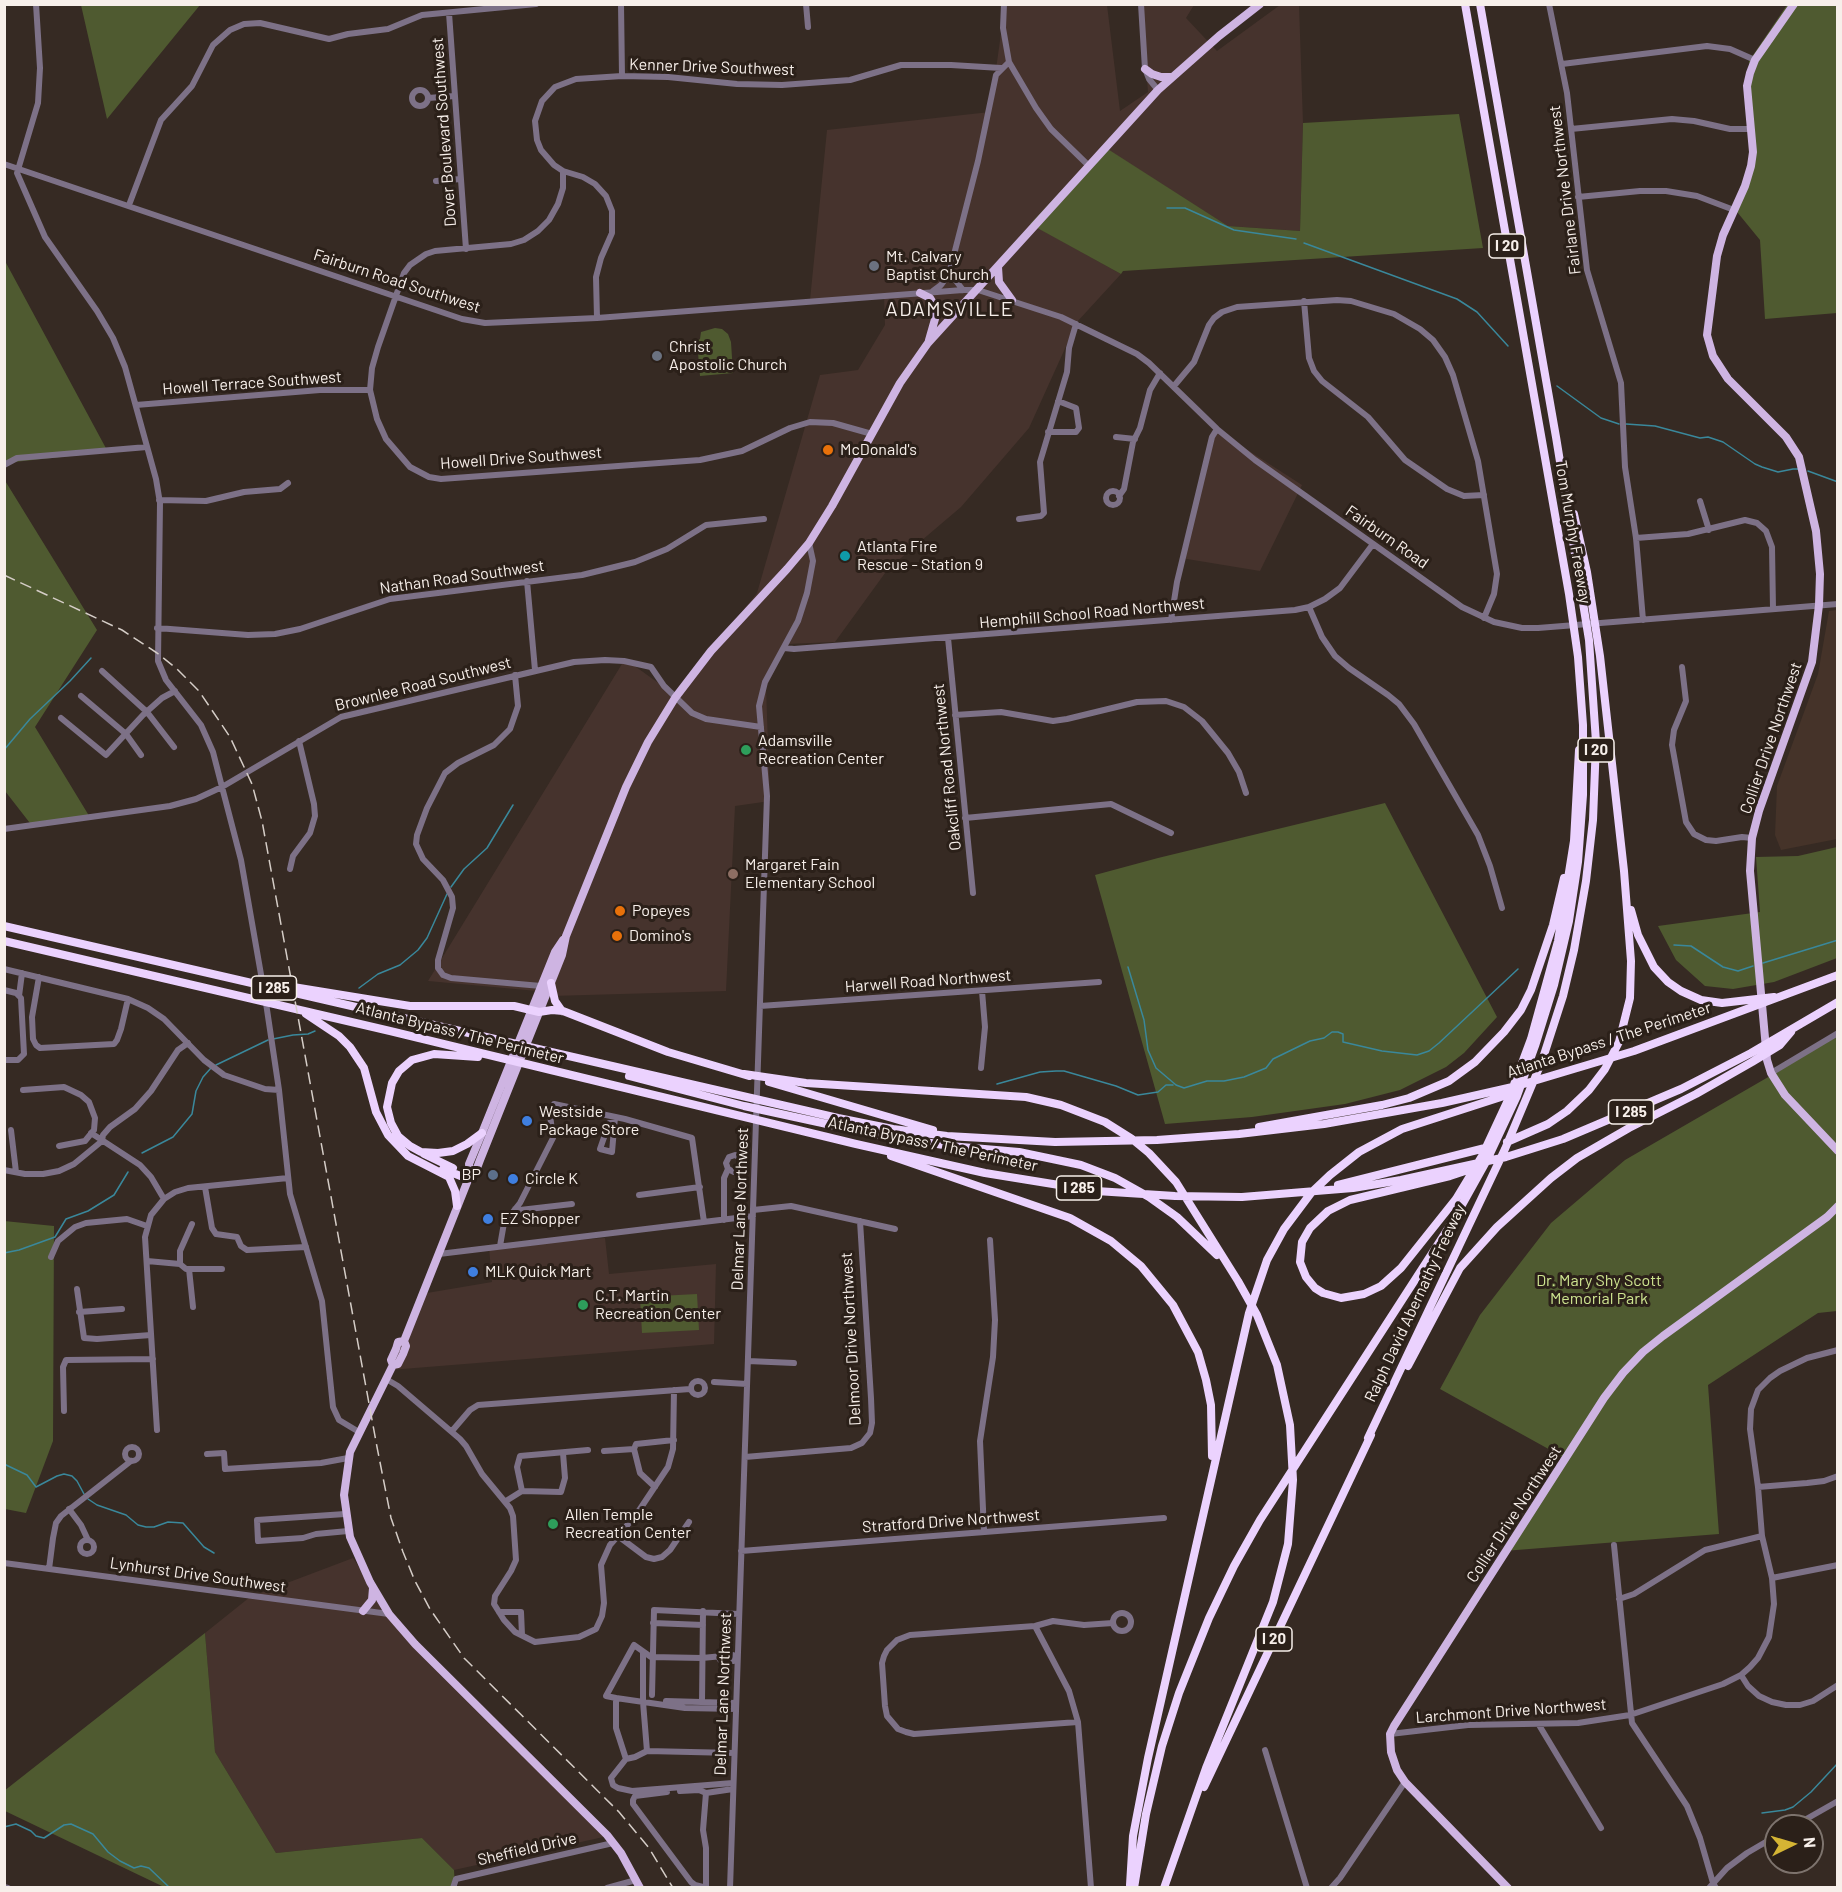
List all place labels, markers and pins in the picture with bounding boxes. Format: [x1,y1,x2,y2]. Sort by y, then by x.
place label: Mt. Calvary Baptist Church [886,247,989,285]
marker: Mt. Calvary Baptist Church [867,259,881,273]
place label: Christ Apostolic Church [669,337,787,375]
marker: Christ Apostolic Church [650,349,664,363]
place label: McDonald's [840,440,917,460]
marker: McDonald's [821,443,835,457]
place label: Atlanta Fire Rescue - Station 9 [857,537,983,575]
marker: Atlanta Fire Rescue - Station 9 [838,549,852,563]
place label: Adamsville Recreation Center [758,731,884,769]
marker: Adamsville Recreation Center [739,743,753,757]
place label: Margaret Fain Elementary School [745,855,875,893]
marker: Margaret Fain Elementary School [726,867,740,881]
place label: Popeyes [632,901,690,921]
marker: Popeyes [613,904,627,918]
place label: Domino's [629,926,691,946]
marker: Domino's [610,929,624,943]
place label: Westside Package Store [539,1102,639,1140]
marker: Westside Package Store [520,1114,534,1128]
place label: BP [461,1165,481,1185]
marker: BP [486,1168,500,1182]
place label: Circle K [525,1169,578,1189]
marker: Circle K [506,1172,520,1186]
place label: EZ Shopper [500,1209,580,1229]
marker: EZ Shopper [481,1212,495,1226]
place label: MLK Quick Mart [485,1262,591,1282]
marker: MLK Quick Mart [466,1265,480,1279]
place label: C.T. Martin Recreation Center [595,1286,721,1324]
marker: C.T. Martin Recreation Center [576,1298,590,1312]
place label: Allen Temple Recreation Center [565,1505,691,1543]
marker: Allen Temple Recreation Center [546,1517,560,1531]

